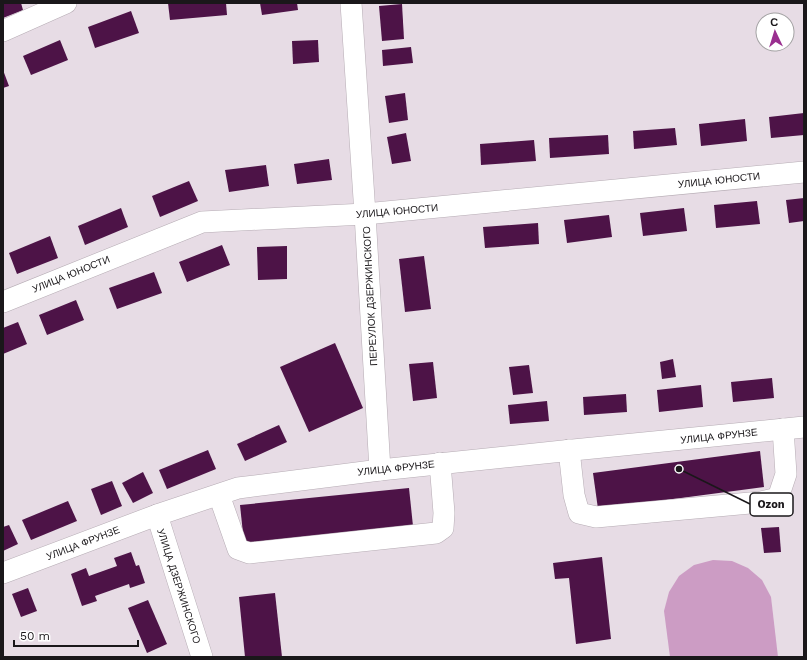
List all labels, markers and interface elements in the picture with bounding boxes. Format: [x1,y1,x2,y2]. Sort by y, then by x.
north arrow [755,12,795,52]
text: С [770,16,779,29]
street label: УЛИЦА ЮНОСТИ [677,170,761,190]
street label: УЛИЦА ЮНОСТИ [355,202,439,220]
street label: ПЕРЕУЛОК ДЗЕРЖИНСКОГО [361,226,379,366]
street label: УЛИЦА ЮНОСТИ [31,253,111,295]
street label: УЛИЦА ФРУНЗЕ [680,426,758,446]
street label: УЛИЦА ФРУНЗЕ [357,458,435,478]
callout: Ozon [750,493,793,516]
text: Ozon [757,498,785,511]
street label: УЛИЦА ФРУНЗЕ [45,524,121,562]
street label: УЛИЦА ДЗЕРЖИНСКОГО [155,527,203,645]
scale bar [14,622,138,648]
text: 50 m [20,629,50,643]

